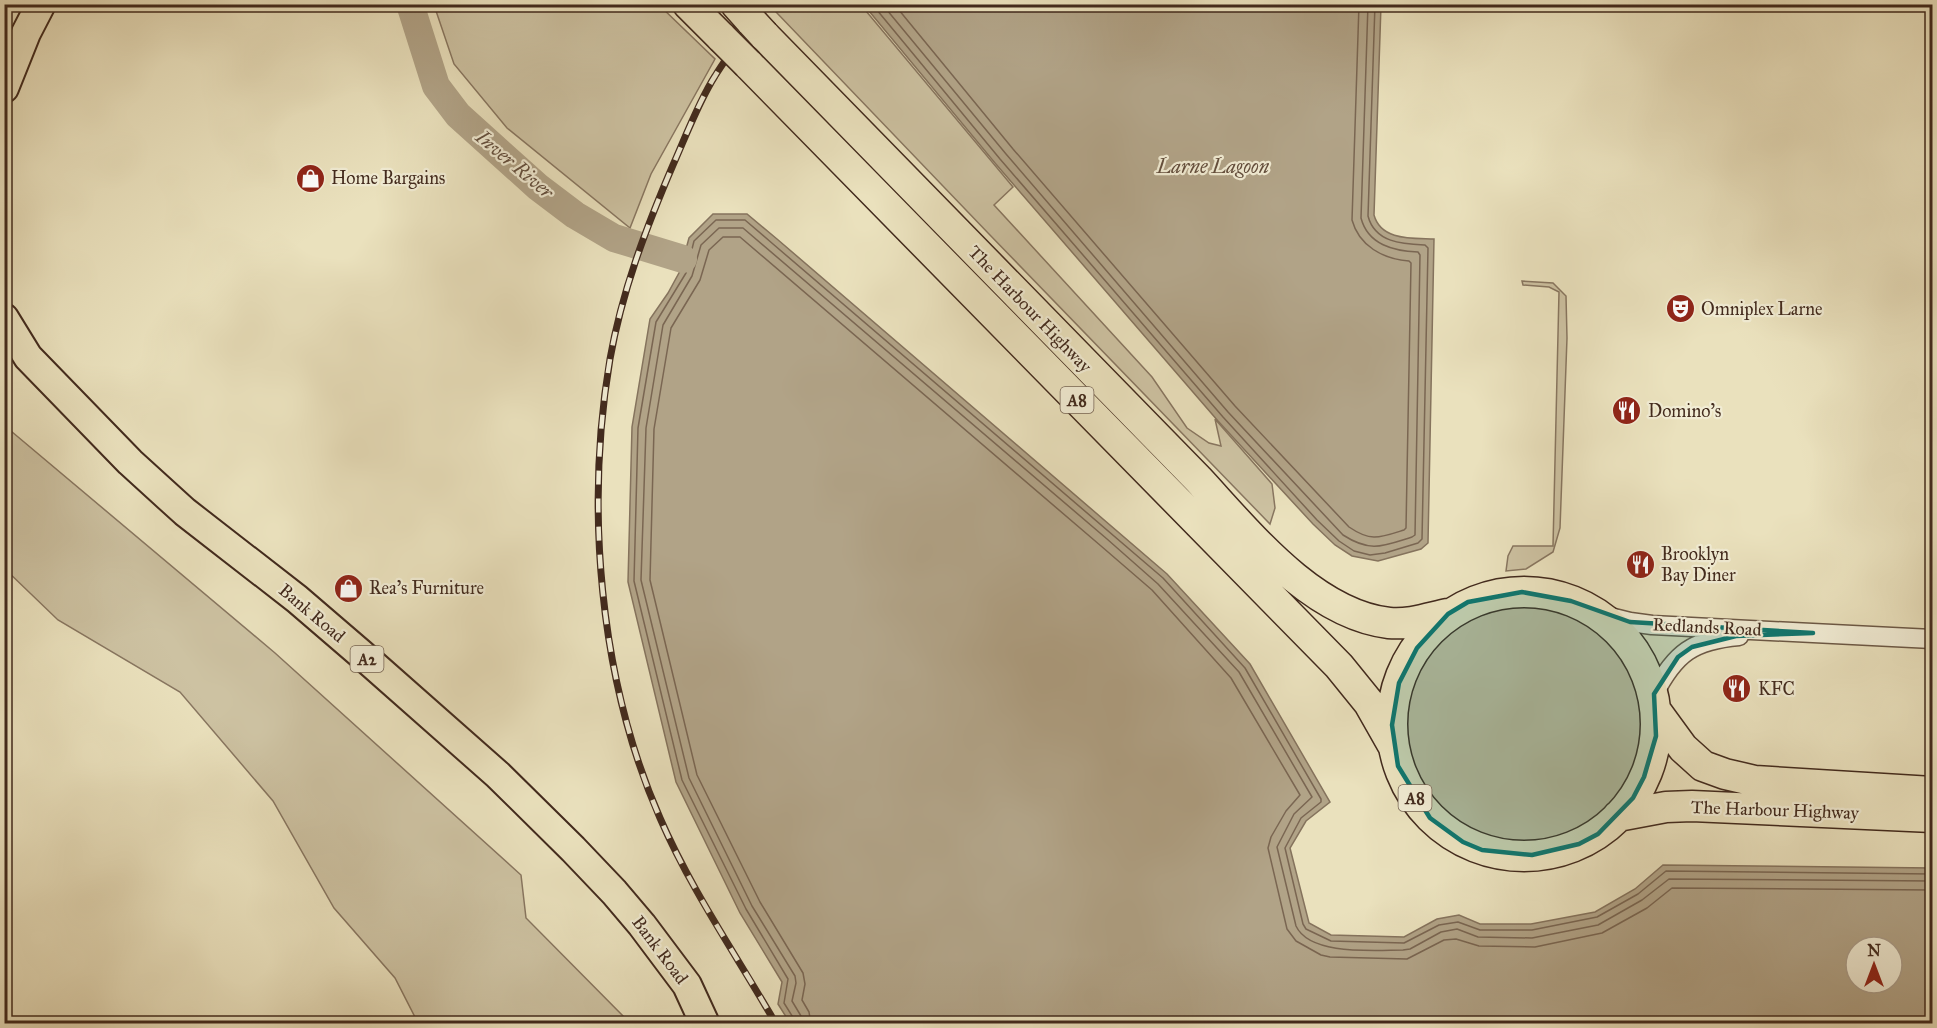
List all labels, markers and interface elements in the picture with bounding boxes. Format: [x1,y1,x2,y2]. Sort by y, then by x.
water label: Inver River [471,124,560,204]
water label: Larne Lagoon [1156,154,1270,178]
shop icon: Home Bargains [294,162,326,194]
place label: Home Bargains [331,167,445,190]
street label: The Harbour Highway [963,241,1097,378]
theatre icon: Omniplex Larne [1664,293,1696,325]
place label: Omniplex Larne [1701,298,1822,320]
road number: A8 [1060,387,1094,413]
restaurant icon: Domino's [1611,395,1643,427]
place label: Domino's [1648,400,1721,422]
place label: Brooklyn Bay Diner [1661,543,1736,586]
restaurant icon: Brooklyn Bay Diner [1624,548,1656,580]
shop icon: Rea's Furniture [332,572,364,604]
place label: Rea's Furniture [369,577,484,599]
street label: Bank Road [274,579,350,647]
street label: Redlands Road [1652,613,1762,641]
road number: A2 [350,646,384,672]
restaurant icon: KFC [1721,673,1753,705]
place label: KFC [1758,678,1795,700]
road number: A8 [1398,785,1432,811]
street label: The Harbour Highway [1691,796,1860,825]
street label: Bank Road [627,911,693,989]
north arrow [1844,935,1904,995]
text: N [1867,941,1881,960]

